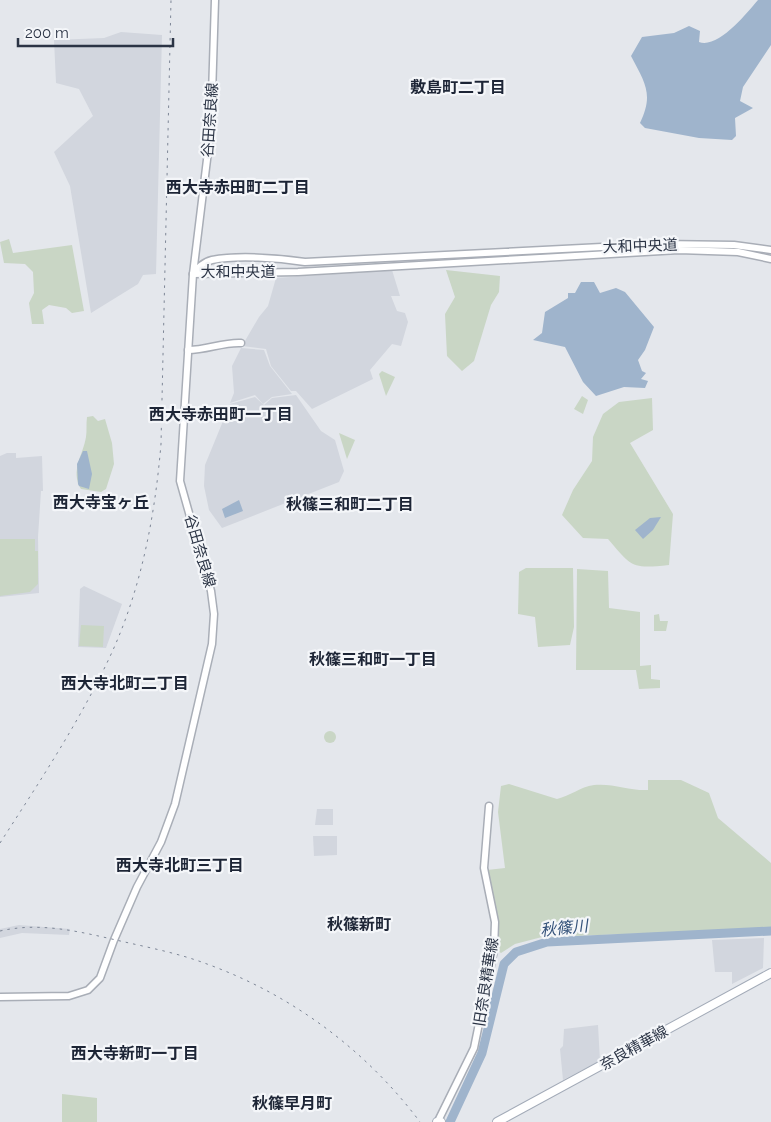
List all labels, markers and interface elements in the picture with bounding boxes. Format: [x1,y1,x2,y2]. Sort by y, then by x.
scale bar [18,15,172,47]
text: 200 m [25,24,69,42]
district label: 敷島町二丁目 [410,78,506,97]
street label: 谷田奈良線 [198,82,222,158]
district label: 西大寺赤田町二丁目 [166,178,310,197]
street label: 大和中央道 [602,236,678,256]
street label: 大和中央道 [200,263,276,281]
district label: 西大寺赤田町一丁目 [149,405,293,424]
district label: 西大寺宝ヶ丘 [53,493,149,512]
district label: 秋篠三和町二丁目 [286,495,414,514]
street label: 谷田奈良線 [181,512,219,590]
district label: 秋篠三和町一丁目 [309,650,437,669]
district label: 西大寺北町二丁目 [61,674,189,693]
district label: 西大寺北町三丁目 [116,856,244,875]
district label: 秋篠新町 [327,915,391,934]
water label: 秋篠川 [539,916,591,940]
street label: 旧奈良精華線 [470,936,502,1028]
street label: 奈良精華線 [597,1022,671,1074]
district label: 西大寺新町一丁目 [71,1044,199,1063]
district label: 秋篠早月町 [252,1094,332,1113]

